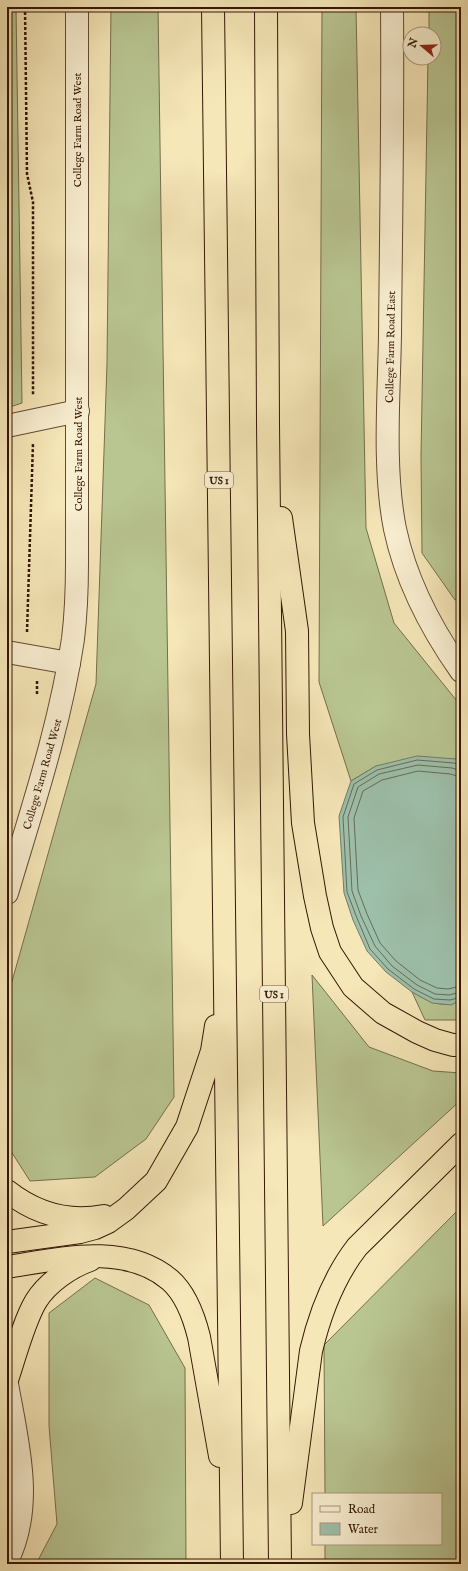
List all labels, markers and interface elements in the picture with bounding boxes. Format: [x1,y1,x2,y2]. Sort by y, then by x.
north arrow [402,26,442,66]
text: N [405,36,422,51]
street label: College Farm Road West [71,72,85,187]
street label: College Farm Road East [383,291,399,403]
street label: College Farm Road West [72,396,86,511]
road number: US 1 [205,472,233,488]
street label: College Farm Road West [20,717,66,831]
road number: US 1 [260,986,288,1002]
legend [312,1493,442,1545]
text: Road [348,1502,376,1517]
text: Water [348,1522,379,1537]

